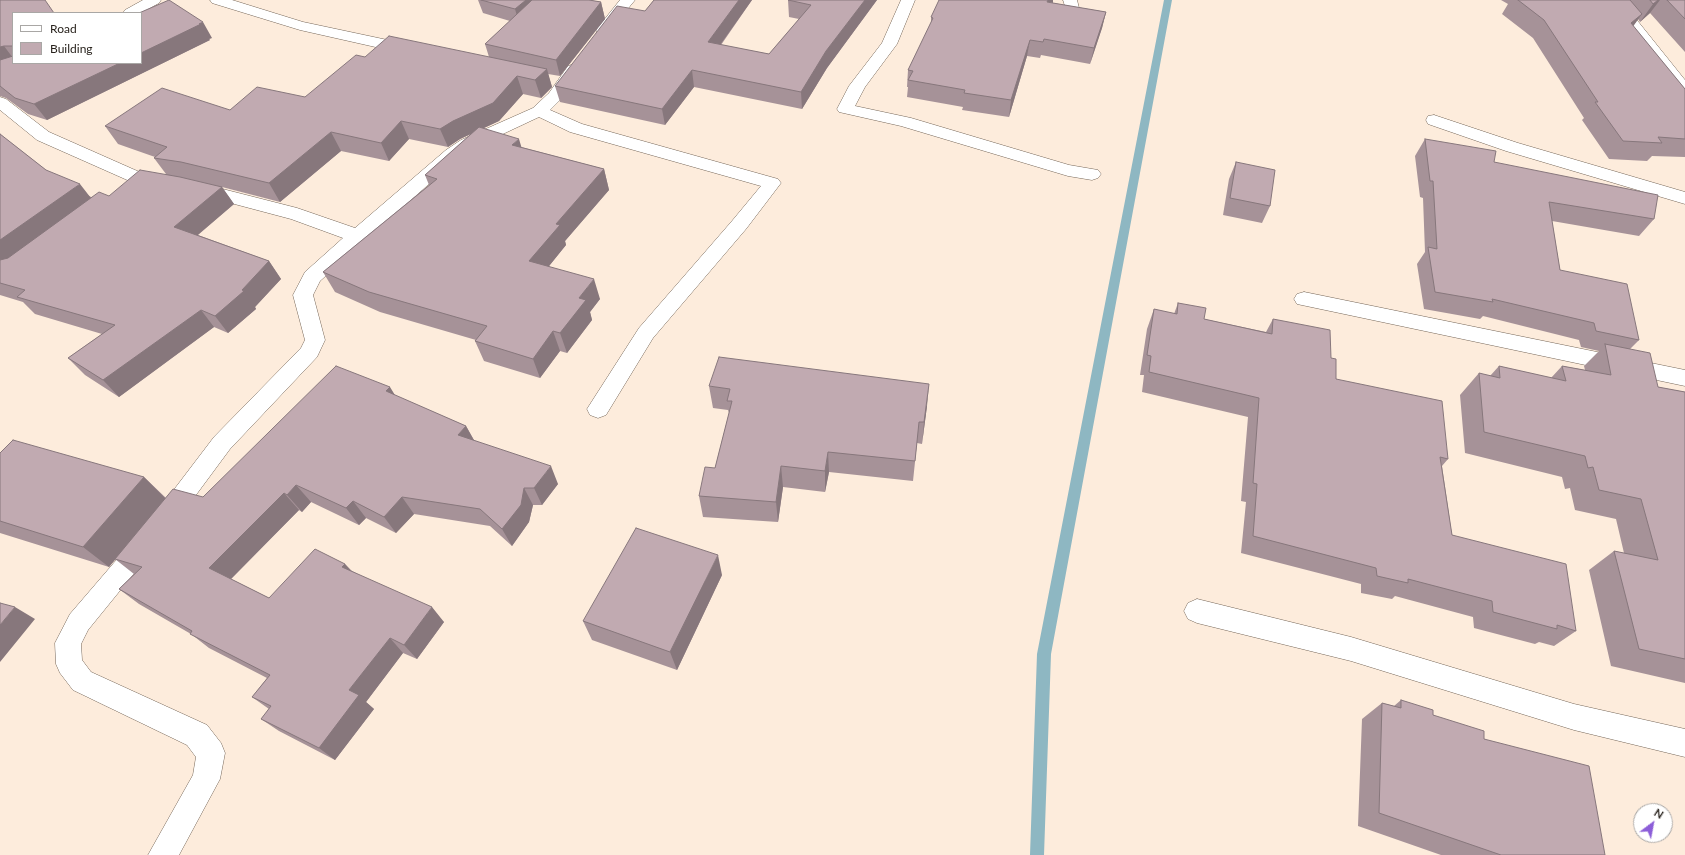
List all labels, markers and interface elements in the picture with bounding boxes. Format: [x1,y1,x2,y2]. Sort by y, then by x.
legend [12,12,142,64]
text: Road [50,21,77,36]
text: Building [50,41,93,56]
north arrow [1633,803,1673,843]
text: N [1652,805,1666,821]

